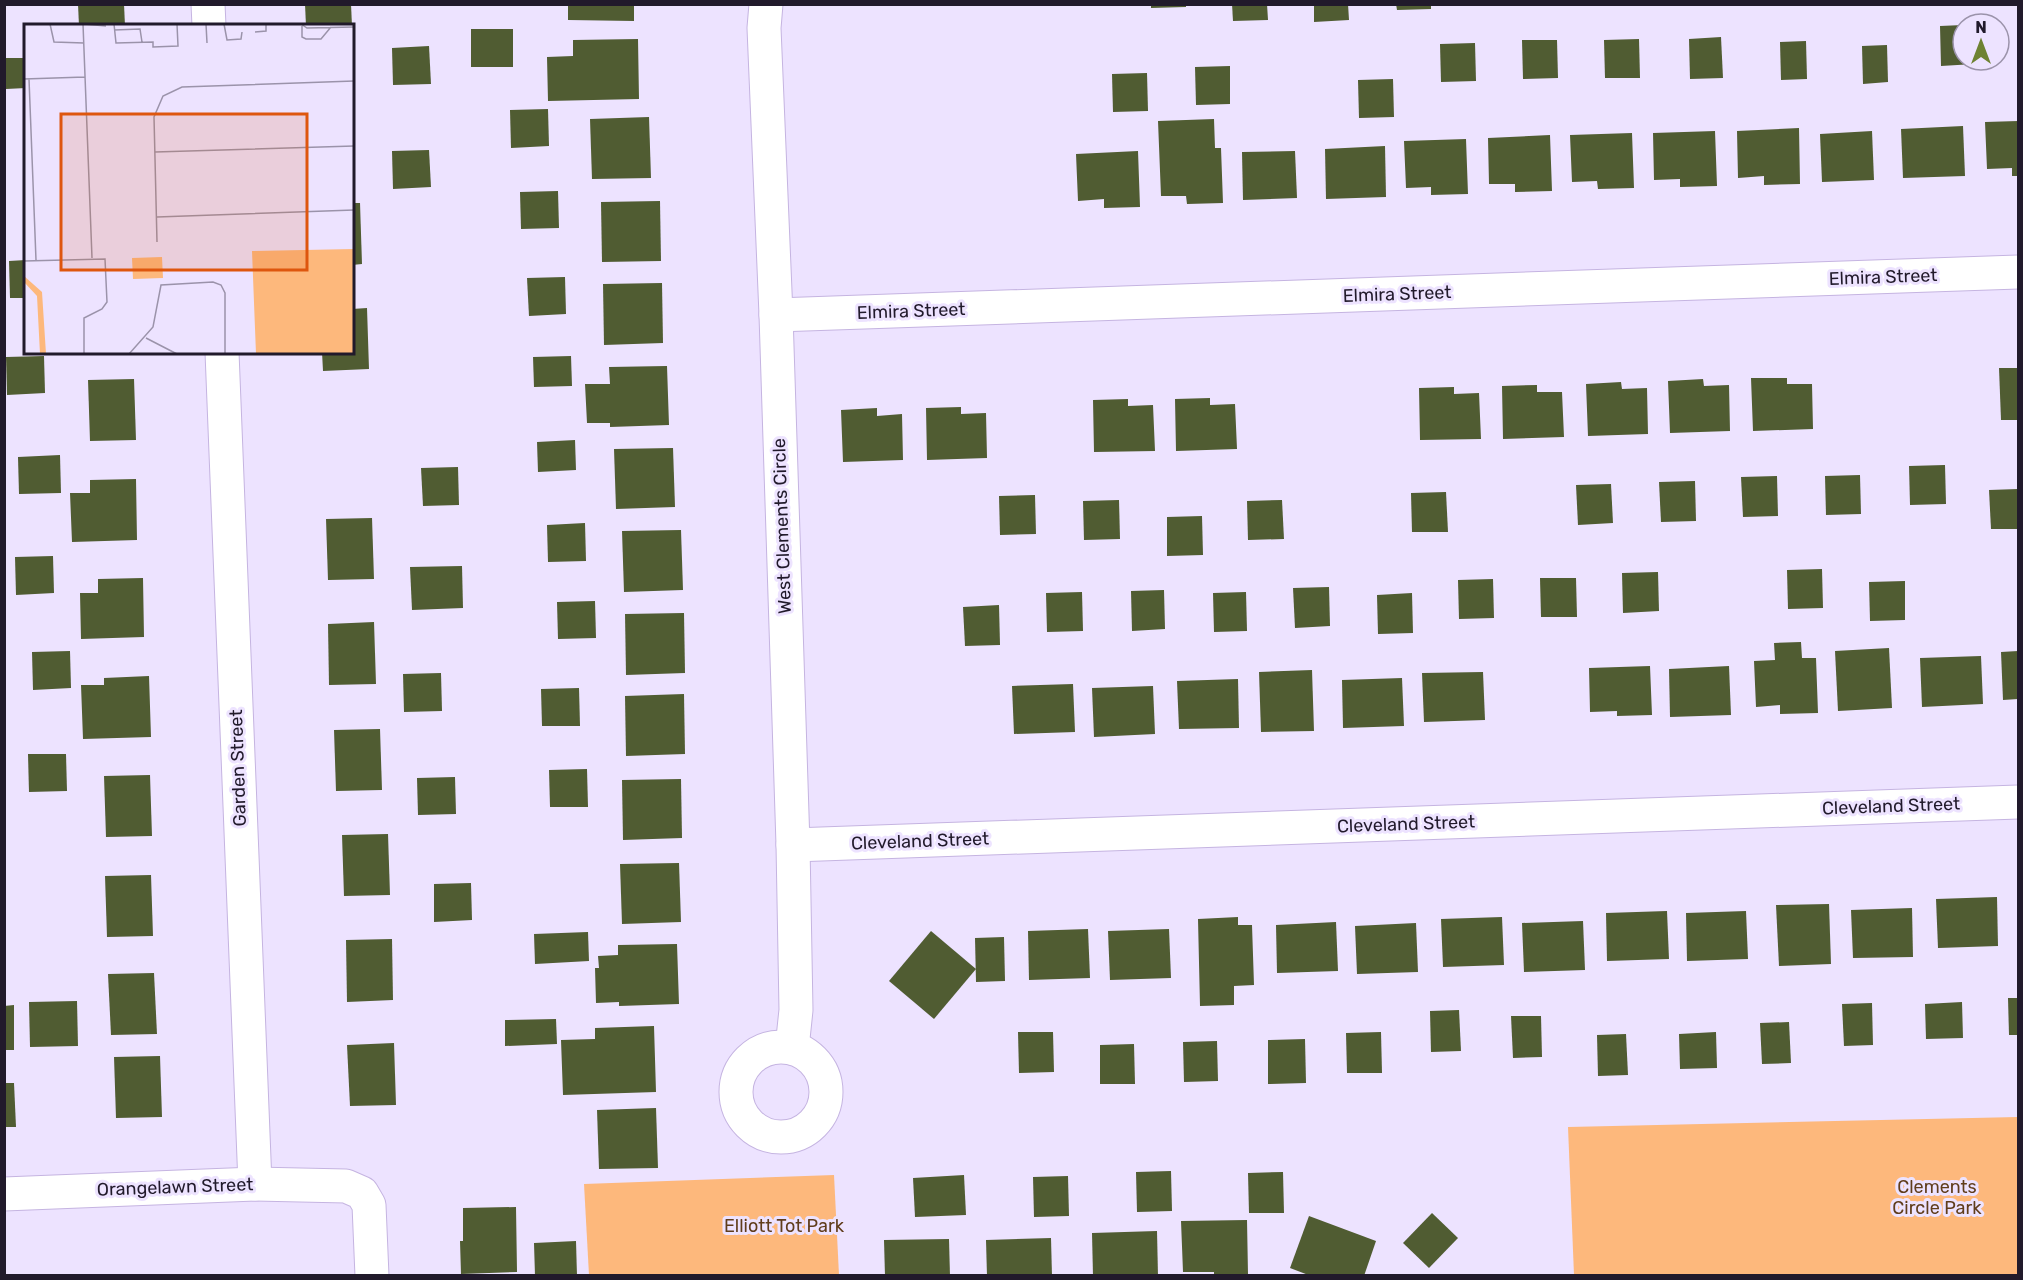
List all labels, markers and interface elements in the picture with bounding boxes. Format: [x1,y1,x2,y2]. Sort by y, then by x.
north arrow [1951,12,2011,72]
text: N [1975,18,1987,37]
inset map [24,24,354,354]
street label: Elmira Street [1828,264,1938,290]
street label: Elmira Street [1342,281,1452,307]
street label: Elmira Street [856,298,966,324]
street label: West Clements Circle [768,438,796,614]
street label: Garden Street [225,709,251,827]
street label: Cleveland Street [1822,793,1960,819]
street label: Cleveland Street [1337,811,1475,837]
street label: Cleveland Street [851,828,989,854]
street label: Orangelawn Street [96,1173,254,1201]
park label: Clements Circle Park [1892,1176,1982,1219]
park label: Elliott Tot Park [724,1215,845,1237]

